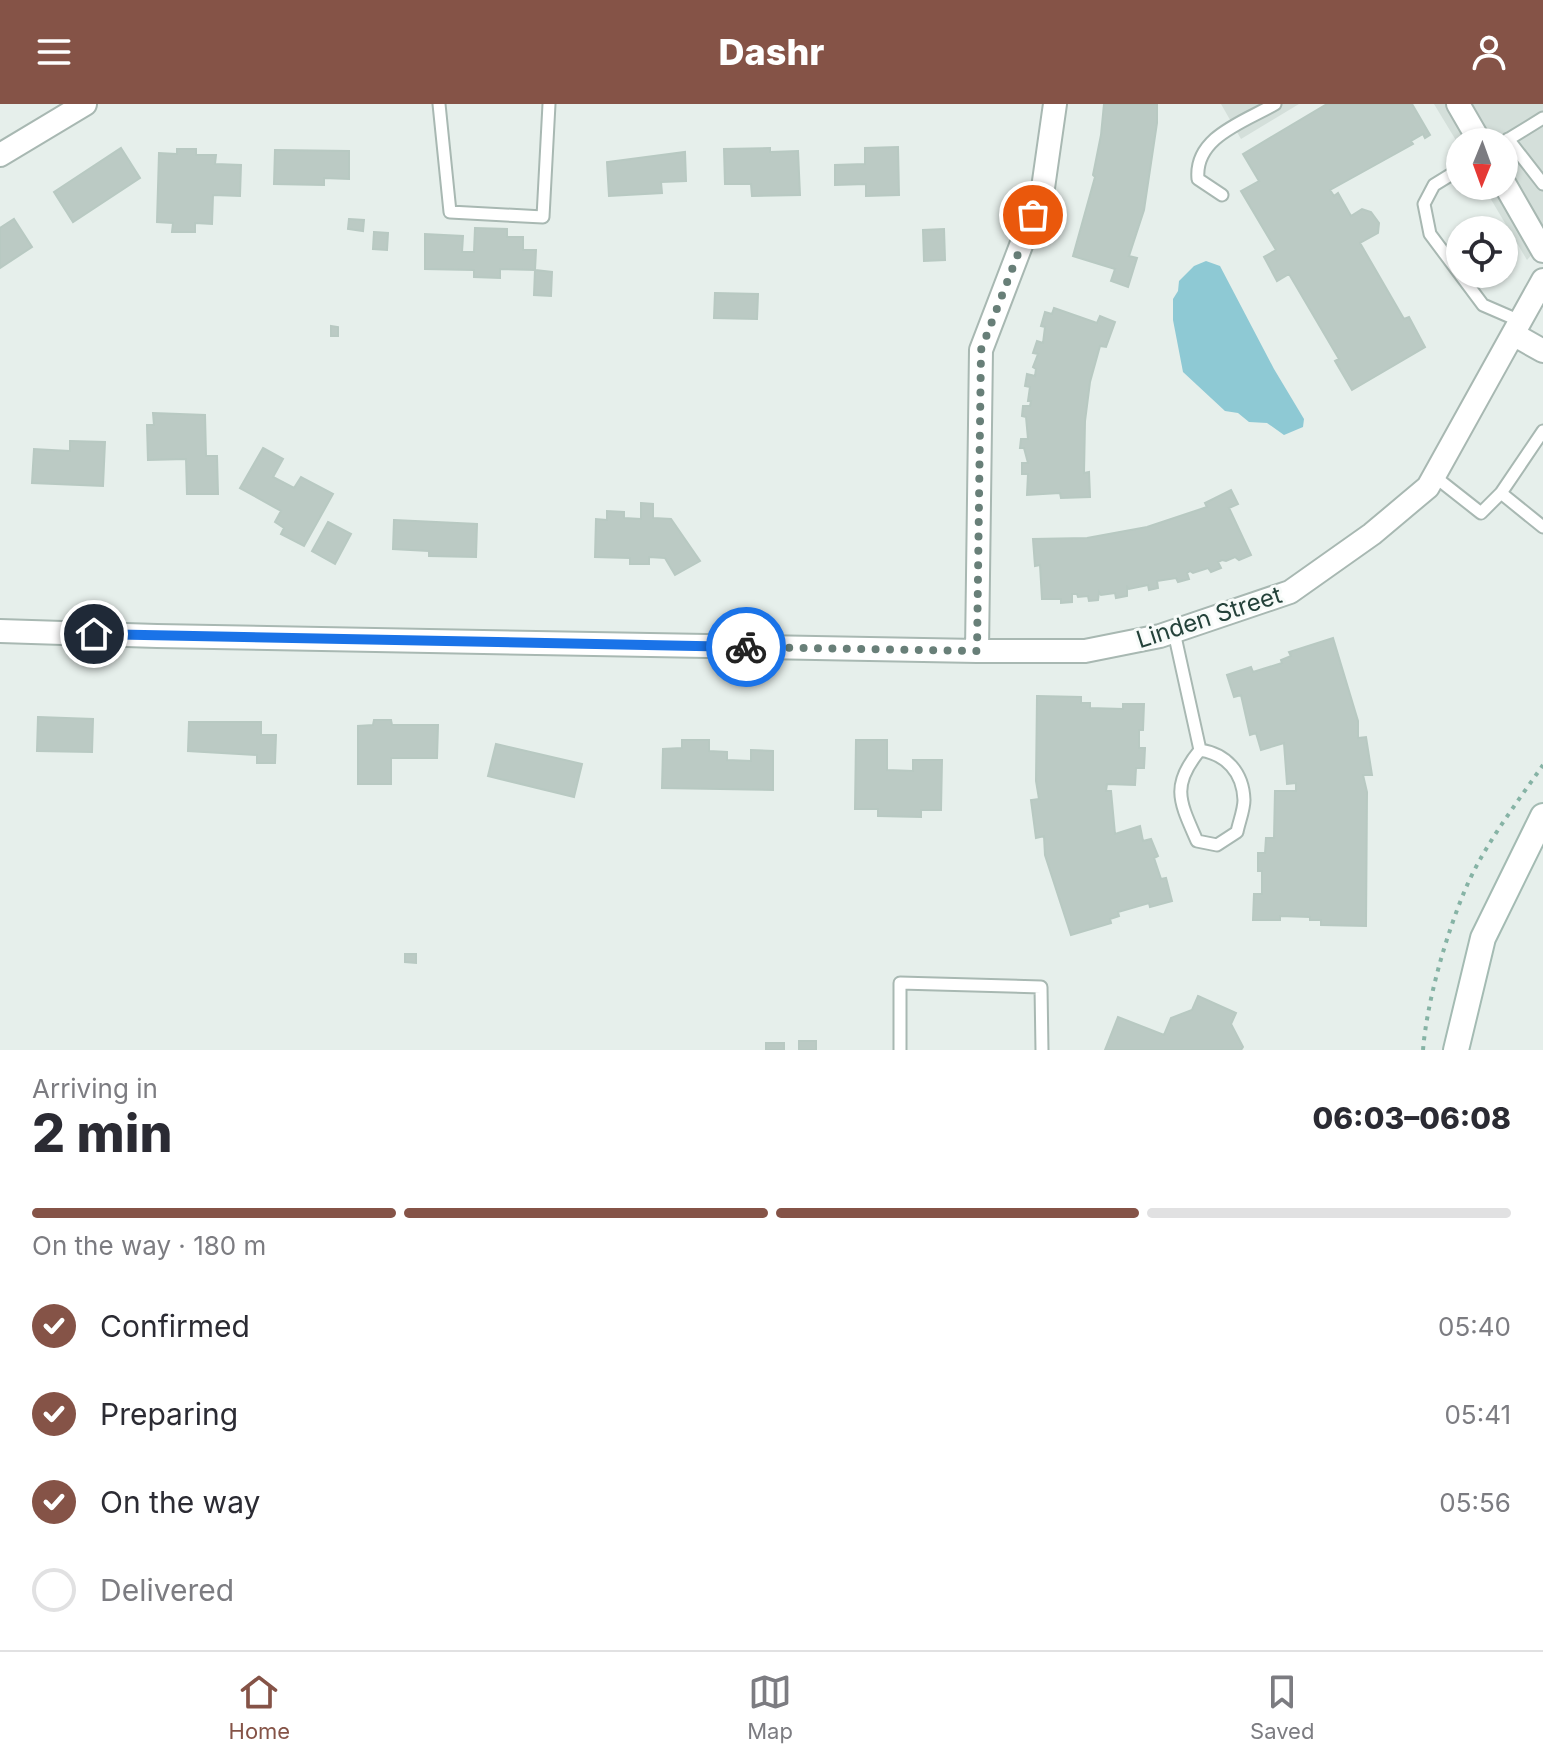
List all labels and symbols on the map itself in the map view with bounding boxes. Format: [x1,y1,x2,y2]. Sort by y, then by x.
north arrow [1446,128,1518,200]
pin [999,181,1067,249]
street label: Linden Street [1133,580,1285,654]
pin [60,600,128,668]
courier [706,607,786,687]

